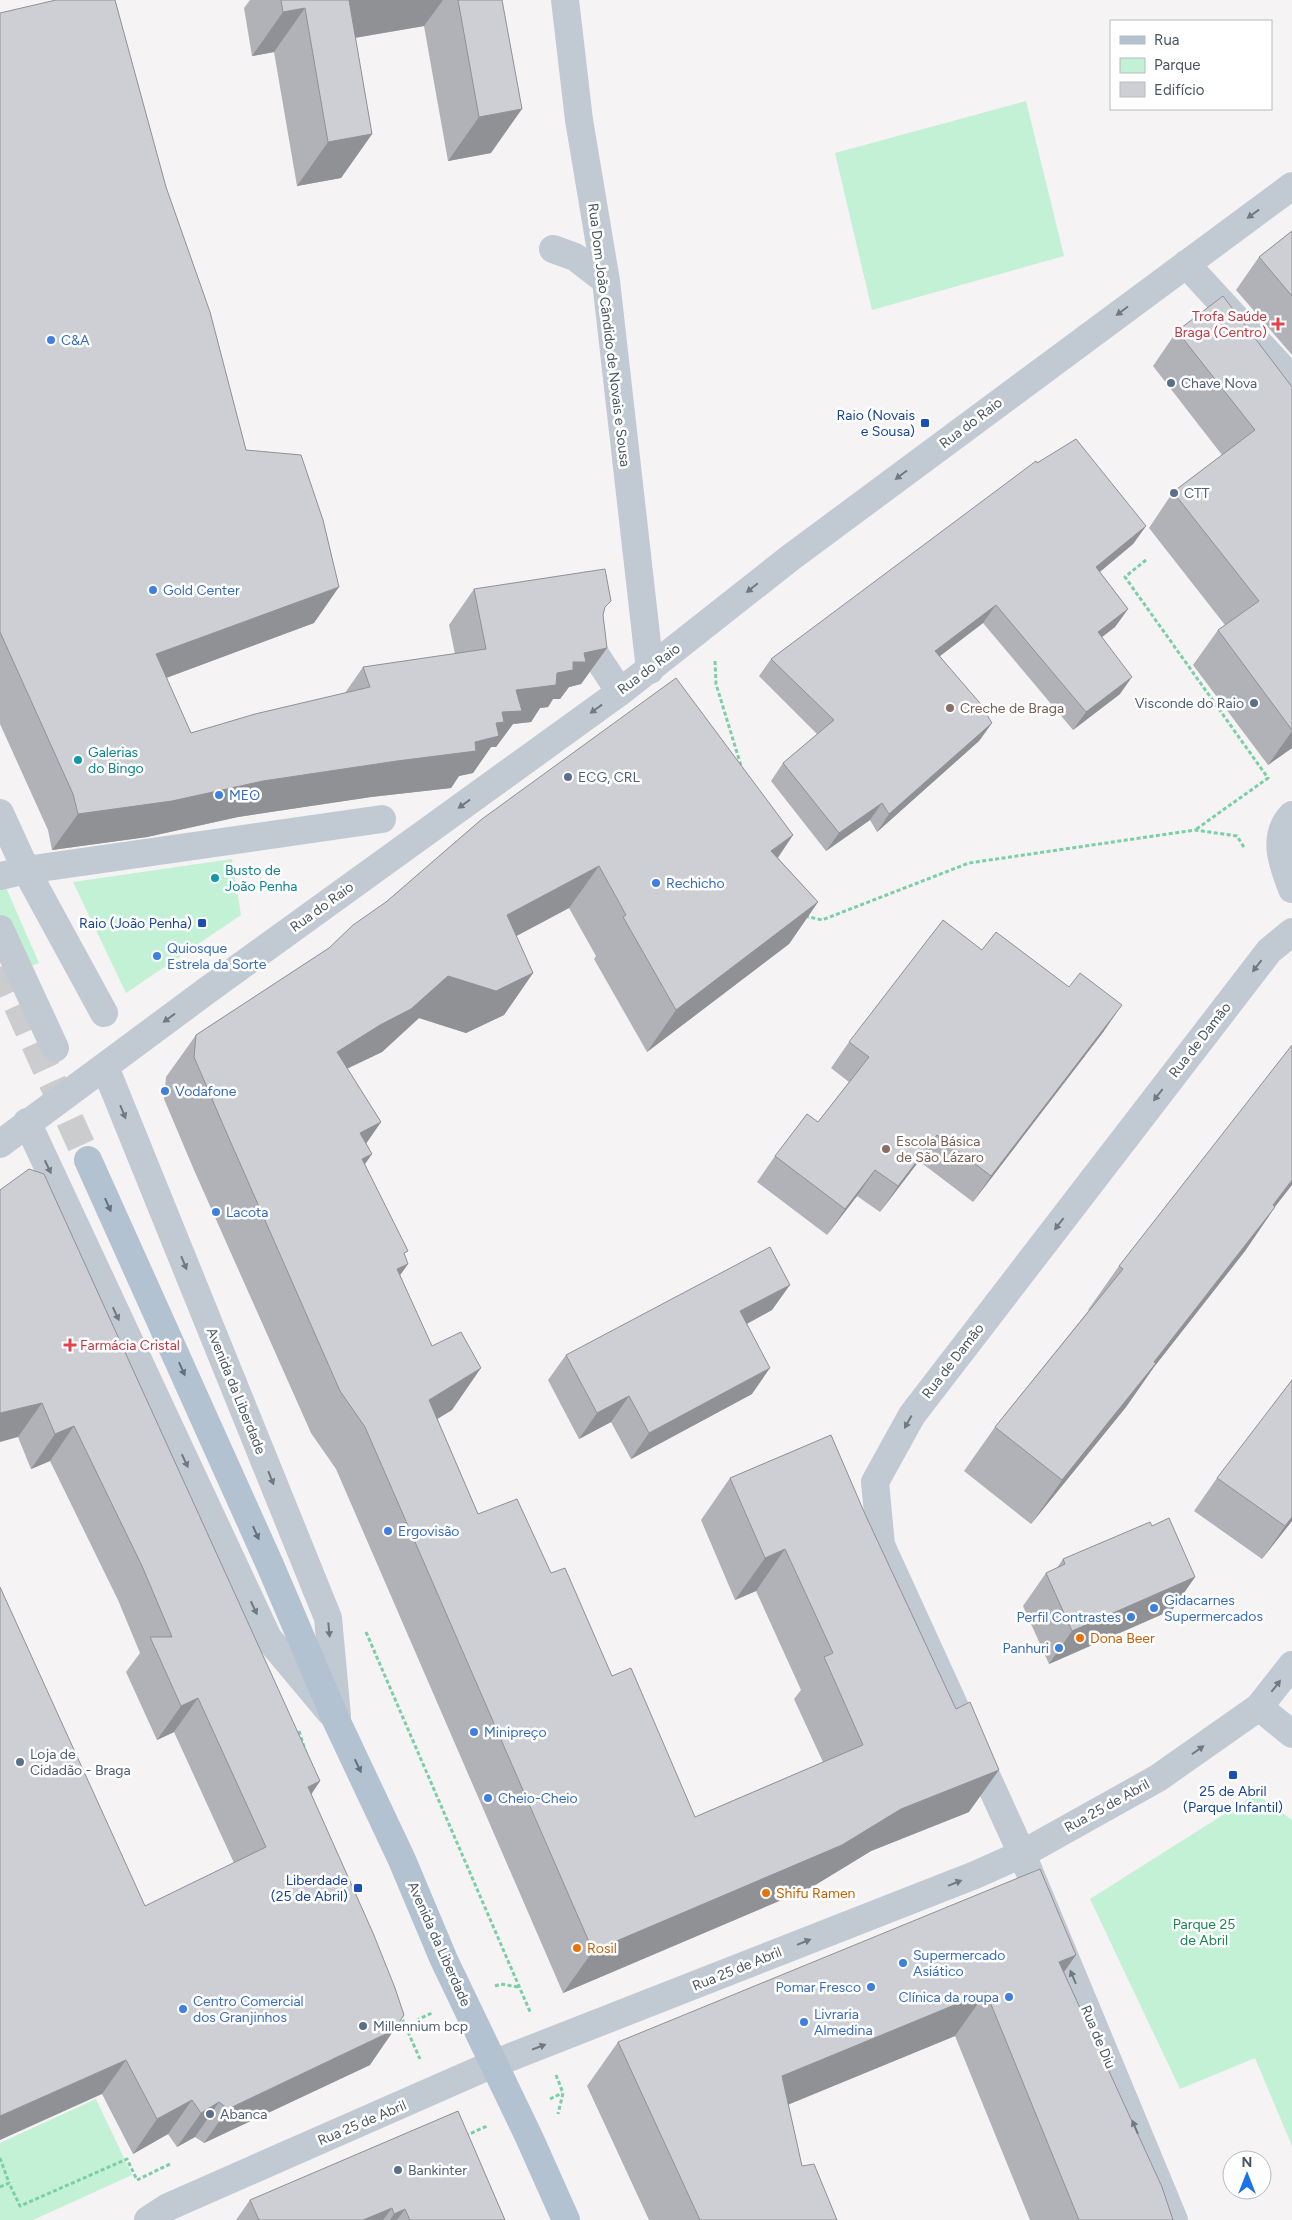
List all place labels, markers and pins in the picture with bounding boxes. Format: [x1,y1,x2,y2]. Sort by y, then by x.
place label: Trofa Saúde Braga (Centro) [1174,308,1267,341]
marker: Trofa Saúde Braga (Centro) [1271,317,1285,331]
place label: C&A [61,332,90,349]
marker: C&A [45,334,57,346]
place label: Chave Nova [1181,375,1257,392]
marker: Chave Nova [1165,377,1177,389]
place label: Raio (Novais e Sousa) [837,407,915,440]
marker: Raio (Novais e Sousa) [919,417,931,429]
place label: CTT [1184,485,1210,502]
marker: CTT [1168,487,1180,499]
place label: Gold Center [163,582,240,599]
marker: Gold Center [147,584,159,596]
place label: Visconde do Raio [1135,695,1244,712]
marker: Visconde do Raio [1248,697,1260,709]
place label: Creche de Braga [960,700,1064,717]
marker: Creche de Braga [944,702,956,714]
place label: Galerias do Bingo [88,744,144,777]
marker: Galerias do Bingo [72,754,84,766]
place label: ECG, CRL [578,769,641,786]
marker: ECG, CRL [562,771,574,783]
place label: MEO [229,787,260,804]
marker: MEO [213,789,225,801]
place label: Busto de João Penha [225,862,297,895]
marker: Busto de João Penha [209,872,221,884]
place label: Rechicho [666,875,725,892]
marker: Rechicho [650,877,662,889]
place label: Raio (João Penha) [79,915,192,932]
marker: Raio (João Penha) [196,917,208,929]
place label: Quiosque Estrela da Sorte [167,940,267,973]
marker: Quiosque Estrela da Sorte [151,950,163,962]
place label: Vodafone [175,1083,237,1100]
marker: Vodafone [159,1085,171,1097]
place label: Escola Básica de São Lázaro [896,1133,984,1166]
marker: Escola Básica de São Lázaro [880,1143,892,1155]
place label: Lacota [226,1204,269,1221]
marker: Lacota [210,1206,222,1218]
place label: Farmácia Cristal [80,1337,180,1354]
marker: Farmácia Cristal [64,1339,76,1351]
place label: Ergovisão [398,1523,459,1540]
marker: Ergovisão [382,1525,394,1537]
place label: Gidacarnes Supermercados [1164,1592,1263,1625]
marker: Gidacarnes Supermercados [1148,1602,1160,1614]
place label: Perfil Contrastes [1017,1609,1121,1626]
marker: Perfil Contrastes [1125,1611,1137,1623]
place label: Dona Beer [1090,1630,1155,1647]
marker: Dona Beer [1074,1632,1086,1644]
place label: Panhuri [1002,1640,1049,1657]
marker: Panhuri [1053,1642,1065,1654]
place label: Minipreço [484,1724,547,1741]
marker: Minipreço [468,1726,480,1738]
place label: Loja de Cidadão - Braga [30,1746,131,1779]
marker: Loja de Cidadão - Braga [14,1756,26,1768]
marker: 25 de Abril (Parque Infantil) [1227,1769,1239,1781]
place label: 25 de Abril (Parque Infantil) [1183,1783,1283,1816]
place label: Cheio-Cheio [498,1790,578,1807]
marker: Cheio-Cheio [482,1792,494,1804]
place label: Liberdade (25 de Abril) [271,1872,348,1905]
marker: Liberdade (25 de Abril) [352,1882,364,1894]
place label: Shifu Ramen [776,1885,856,1902]
marker: Shifu Ramen [760,1887,772,1899]
place label: Rosil [587,1940,617,1957]
marker: Rosil [571,1942,583,1954]
place label: Supermercado Asiático [913,1947,1005,1980]
marker: Supermercado Asiático [897,1957,909,1969]
place label: Pomar Fresco [776,1979,861,1996]
marker: Pomar Fresco [865,1981,877,1993]
place label: Clínica da roupa [898,1989,999,2006]
marker: Clínica da roupa [1003,1991,1015,2003]
place label: Centro Comercial dos Granjinhos [193,1993,304,2026]
marker: Centro Comercial dos Granjinhos [177,2003,189,2015]
place label: Livraria Almedina [814,2006,873,2039]
marker: Livraria Almedina [798,2016,810,2028]
place label: Millennium bcp [373,2018,468,2035]
marker: Millennium bcp [357,2020,369,2032]
place label: Abanca [220,2106,267,2123]
marker: Abanca [204,2108,216,2120]
place label: Bankinter [408,2162,467,2179]
marker: Bankinter [392,2164,404,2176]

